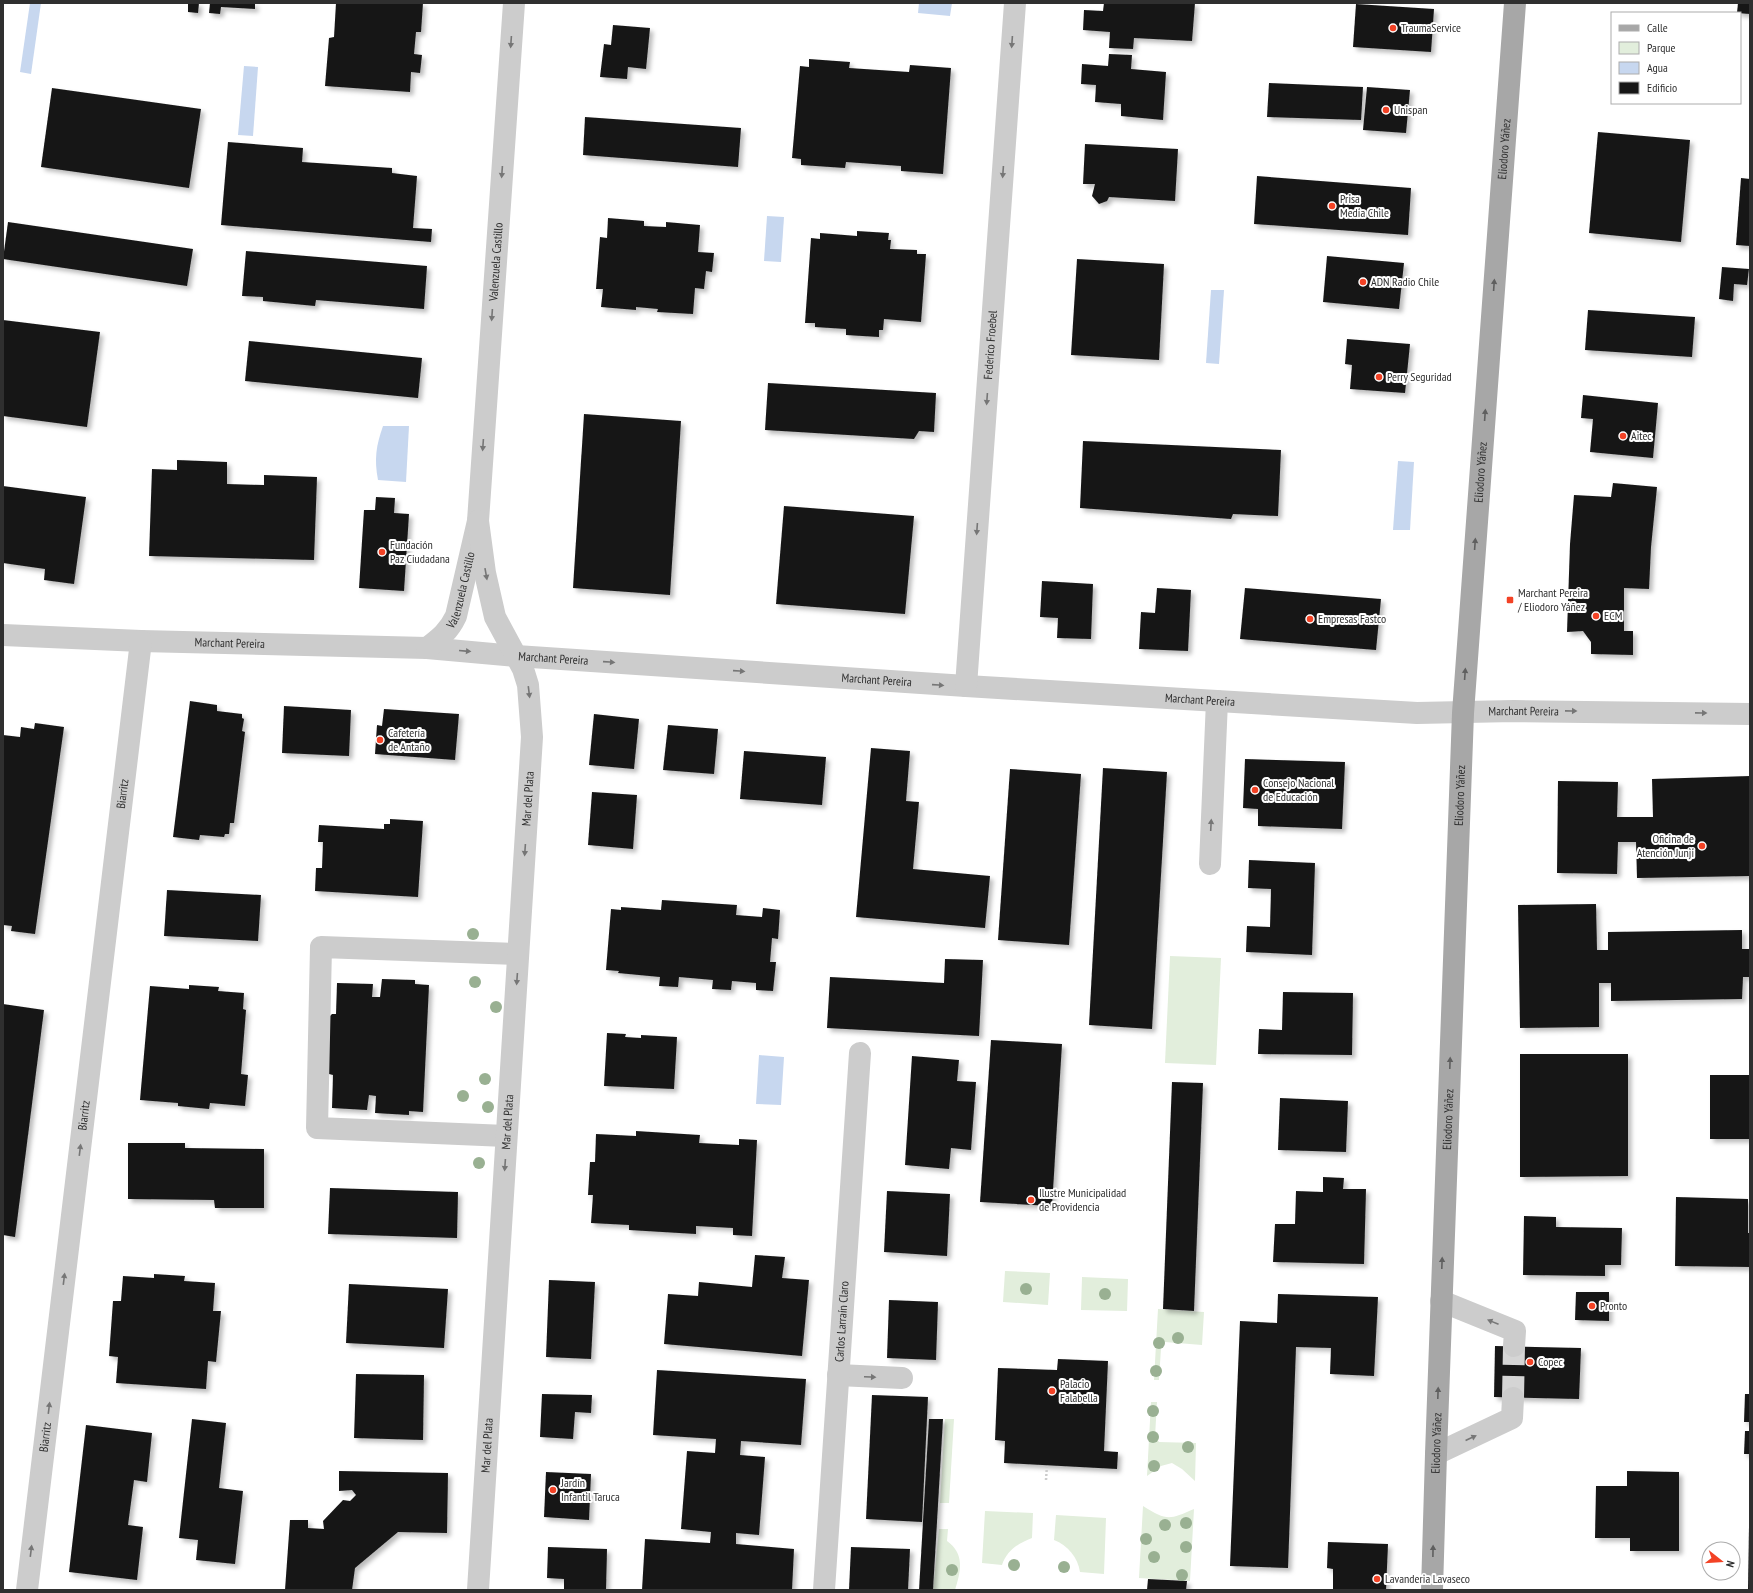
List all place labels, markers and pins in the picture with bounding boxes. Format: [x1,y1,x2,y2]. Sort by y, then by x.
place label: TraumaService [1401,20,1461,35]
marker: TraumaService [1388,23,1398,33]
place label: Unispan [1394,102,1427,117]
marker: Unispan [1381,105,1391,115]
place label: Prisa Media Chile [1340,191,1389,220]
marker: Prisa Media Chile [1327,201,1337,211]
place label: ADN Radio Chile [1371,274,1439,289]
marker: ADN Radio Chile [1358,277,1368,287]
place label: Perry Seguridad [1387,369,1452,384]
marker: Perry Seguridad [1374,372,1384,382]
place label: Aitec [1631,428,1652,443]
marker: Aitec [1618,431,1628,441]
place label: Fundación Paz Ciudadana [390,537,450,566]
marker: Fundación Paz Ciudadana [377,547,387,557]
place label: Marchant Pereira / Eliodoro Yáñez [1517,585,1588,614]
marker: Marchant Pereira / Eliodoro Yáñez [1505,595,1515,605]
place label: ECM [1604,608,1622,623]
place label: Empresas Fastco [1318,611,1386,626]
marker: ECM [1591,611,1601,621]
marker: Empresas Fastco [1305,614,1315,624]
place label: Cafetería de Antaño [388,725,430,754]
marker: Cafetería de Antaño [375,735,385,745]
place label: Consejo Nacional de Educación [1263,775,1334,804]
marker: Consejo Nacional de Educación [1250,785,1260,795]
place label: Oficina de Atención Junji [1637,831,1694,860]
marker: Oficina de Atención Junji [1697,841,1707,851]
place label: Ilustre Municipalidad de Providencia [1039,1185,1126,1214]
marker: Ilustre Municipalidad de Providencia [1026,1195,1036,1205]
place label: Pronto [1600,1298,1627,1313]
marker: Pronto [1587,1301,1597,1311]
place label: Copec [1538,1354,1563,1369]
marker: Copec [1525,1357,1535,1367]
place label: Palacio Falabella [1060,1376,1098,1405]
marker: Palacio Falabella [1047,1386,1057,1396]
place label: Jardín Infantil Taruca [560,1475,620,1504]
marker: Jardín Infantil Taruca [548,1485,558,1495]
place label: Lavanderia Lavaseco [1385,1571,1470,1586]
marker: Lavanderia Lavaseco [1372,1574,1382,1584]

